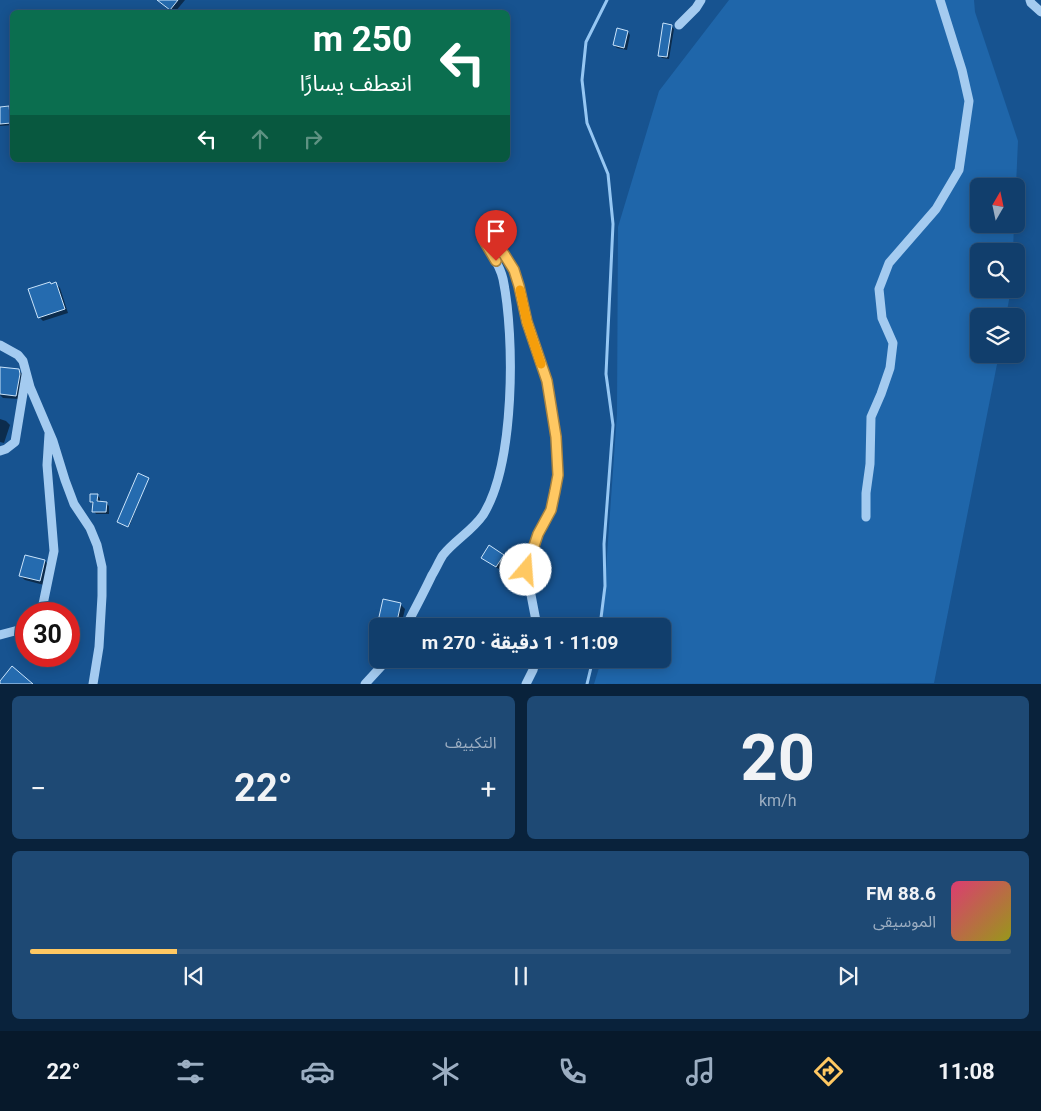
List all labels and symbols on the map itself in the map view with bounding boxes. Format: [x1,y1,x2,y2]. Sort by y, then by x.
north arrow [970,178,1025,232]
pin [475,210,517,261]
position arrow [499,543,551,595]
speed limit sign: 30 [15,602,80,667]

